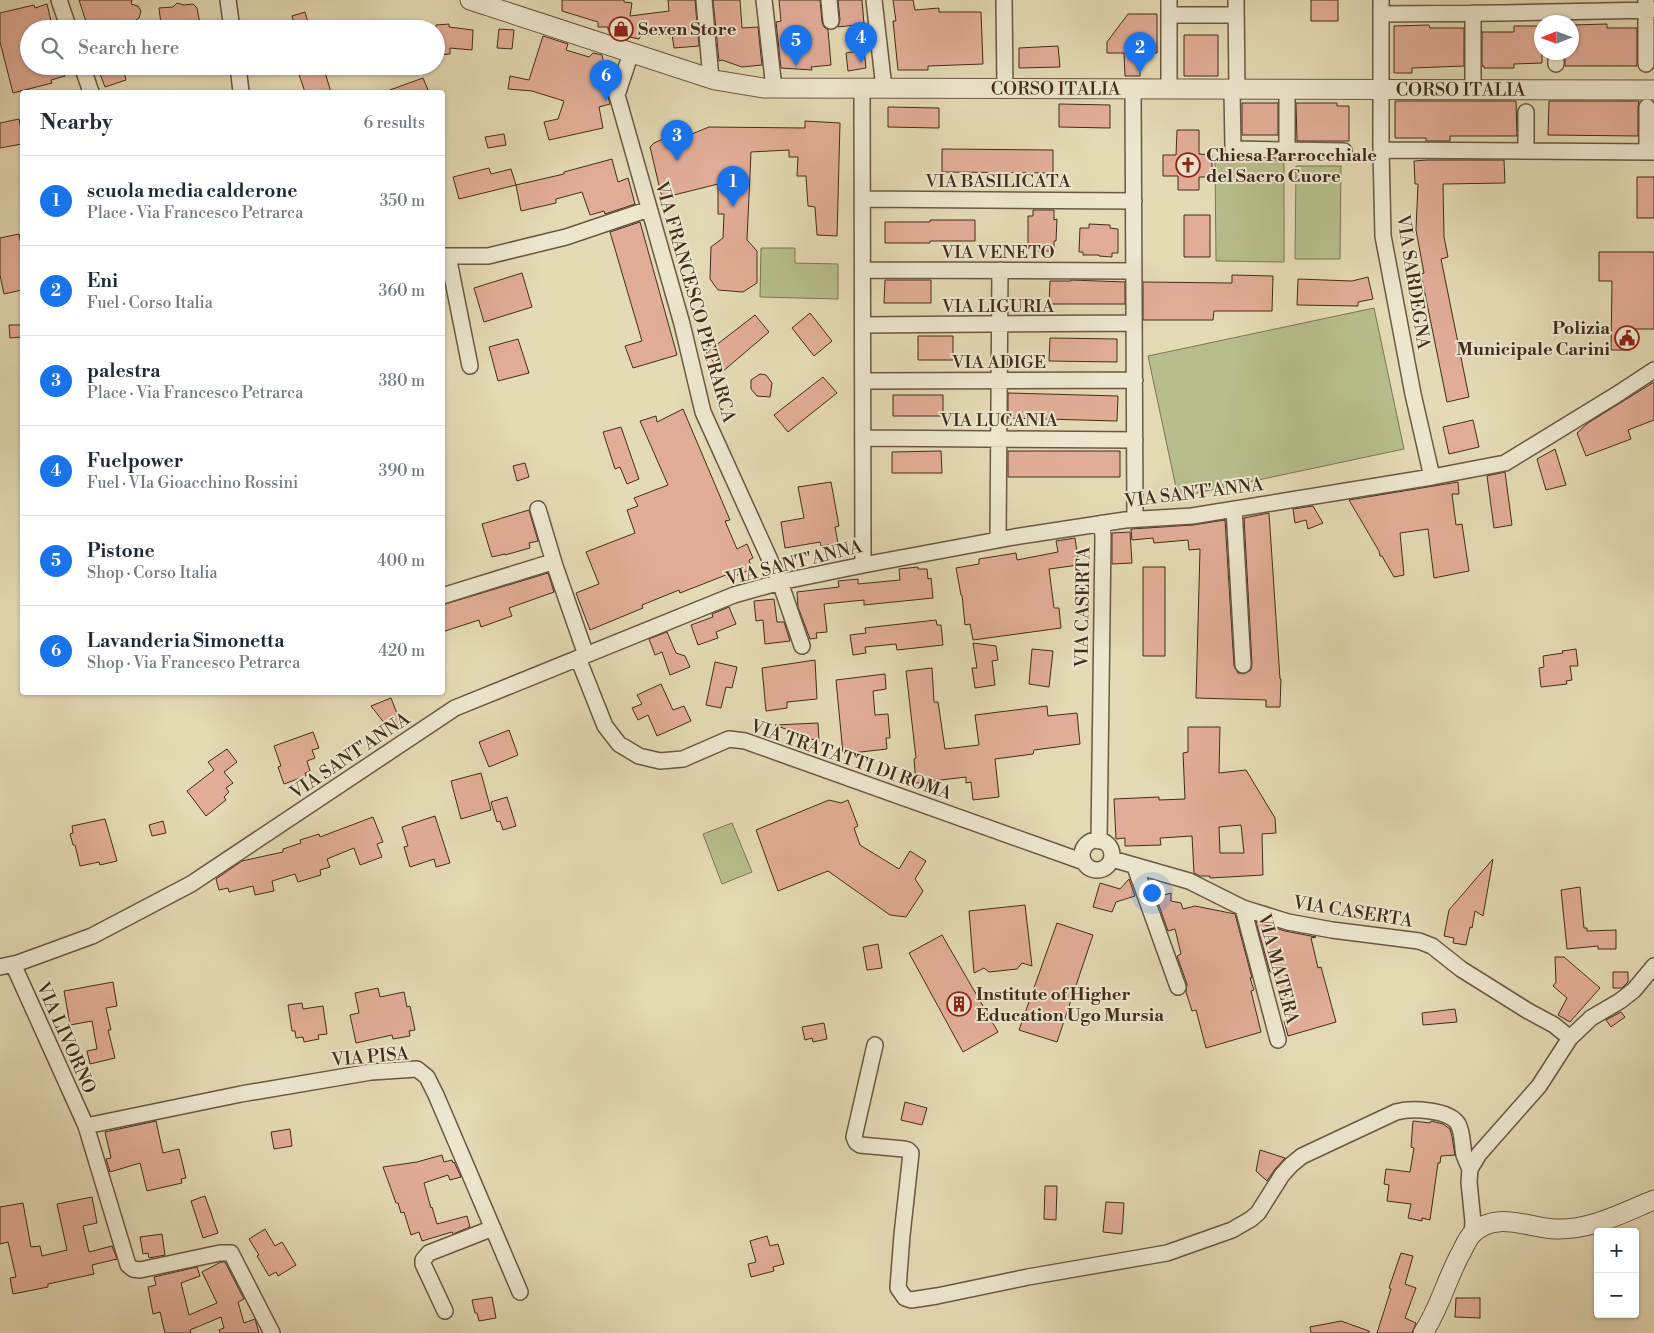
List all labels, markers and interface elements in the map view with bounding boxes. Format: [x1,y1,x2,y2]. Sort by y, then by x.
north arrow [1534,15,1579,60]
shop icon: Seven Store [608,16,634,42]
place label: Seven Store [638,18,737,41]
search box [20,20,445,75]
pin: 4 [845,22,877,63]
pin: 5 [780,25,812,66]
pin: 2 [1124,32,1156,73]
icon: search [38,34,66,62]
text: Search here [78,36,179,60]
pin: 6 [590,60,622,101]
street label: CORSO ITALIA [991,77,1121,100]
street label: CORSO ITALIA [1396,78,1526,101]
text: Nearby [40,110,113,136]
text: 6 results [364,113,425,133]
pin: 3 [661,120,693,161]
place label: Chiesa Parrocchiale del Sacro Cuore [1206,144,1377,188]
church icon: Chiesa Parrocchiale del Sacro Cuore [1175,152,1201,178]
pin: 1 [717,166,749,207]
street label: VIA BASILICATA [924,170,1071,193]
street label: VIA FRANCESCO PETRARCA [649,178,741,426]
text: scuola media calderone [87,179,297,203]
text: 1 [52,191,60,211]
text: 350 m [379,191,425,211]
text: Place · Via Francesco Petrarca [87,203,303,223]
street label: VIA SARDEGNA [1391,212,1435,352]
street label: VIA VENETO [940,241,1055,264]
text: Eni [87,269,118,293]
text: 2 [51,281,61,301]
text: 360 m [379,281,425,301]
text: Fuel · Corso Italia [87,293,213,313]
street label: VIA LIGURIA [941,295,1055,318]
place label: Polizia Municipale Carini [1456,317,1610,361]
public building icon: Polizia Municipale Carini [1614,325,1640,351]
street label: VIA ADIGE [951,351,1046,374]
text: palestra [87,359,161,383]
text: 3 [51,371,61,391]
text: 380 m [378,371,425,391]
text: Place · Via Francesco Petrarca [87,383,303,403]
street label: VIA LUCANIA [939,409,1059,432]
text: Fuelpower [87,449,183,473]
text: 4 [51,461,61,481]
text: 390 m [379,461,425,481]
text: Fuel · VIa Gioacchino Rossini [87,473,298,493]
street label: VIA SANT'ANNA [1122,473,1265,513]
street label: VIA SANT'ANNA [722,535,865,591]
text: Pistone [87,539,155,563]
street label: VIA CASERTA [1070,546,1096,669]
text: 5 [51,551,61,571]
text: 400 m [377,551,425,571]
text: Shop · Corso Italia [87,563,218,583]
text: Lavanderia Simonetta [87,629,285,653]
text: 6 [51,641,61,661]
text: 420 m [378,641,425,661]
text: Shop · Via Francesco Petrarca [87,653,300,673]
street label: VIA SANT'ANNA [285,707,415,805]
street label: VIA TRATATTI DI ROMA [746,714,955,806]
your location [1139,880,1165,906]
street label: VIA CASERTA [1291,891,1415,933]
street label: VIA MATERA [1252,910,1304,1027]
street label: VIA LIVORNO [31,978,101,1097]
place label: Institute of Higher Education Ugo Mursia [976,983,1164,1027]
building icon: Institute of Higher Education Ugo Mursia [946,991,972,1017]
street label: VIA PISA [330,1042,410,1072]
map controls [1594,1228,1639,1318]
button: + [1594,1228,1639,1273]
button: − [1594,1273,1639,1318]

